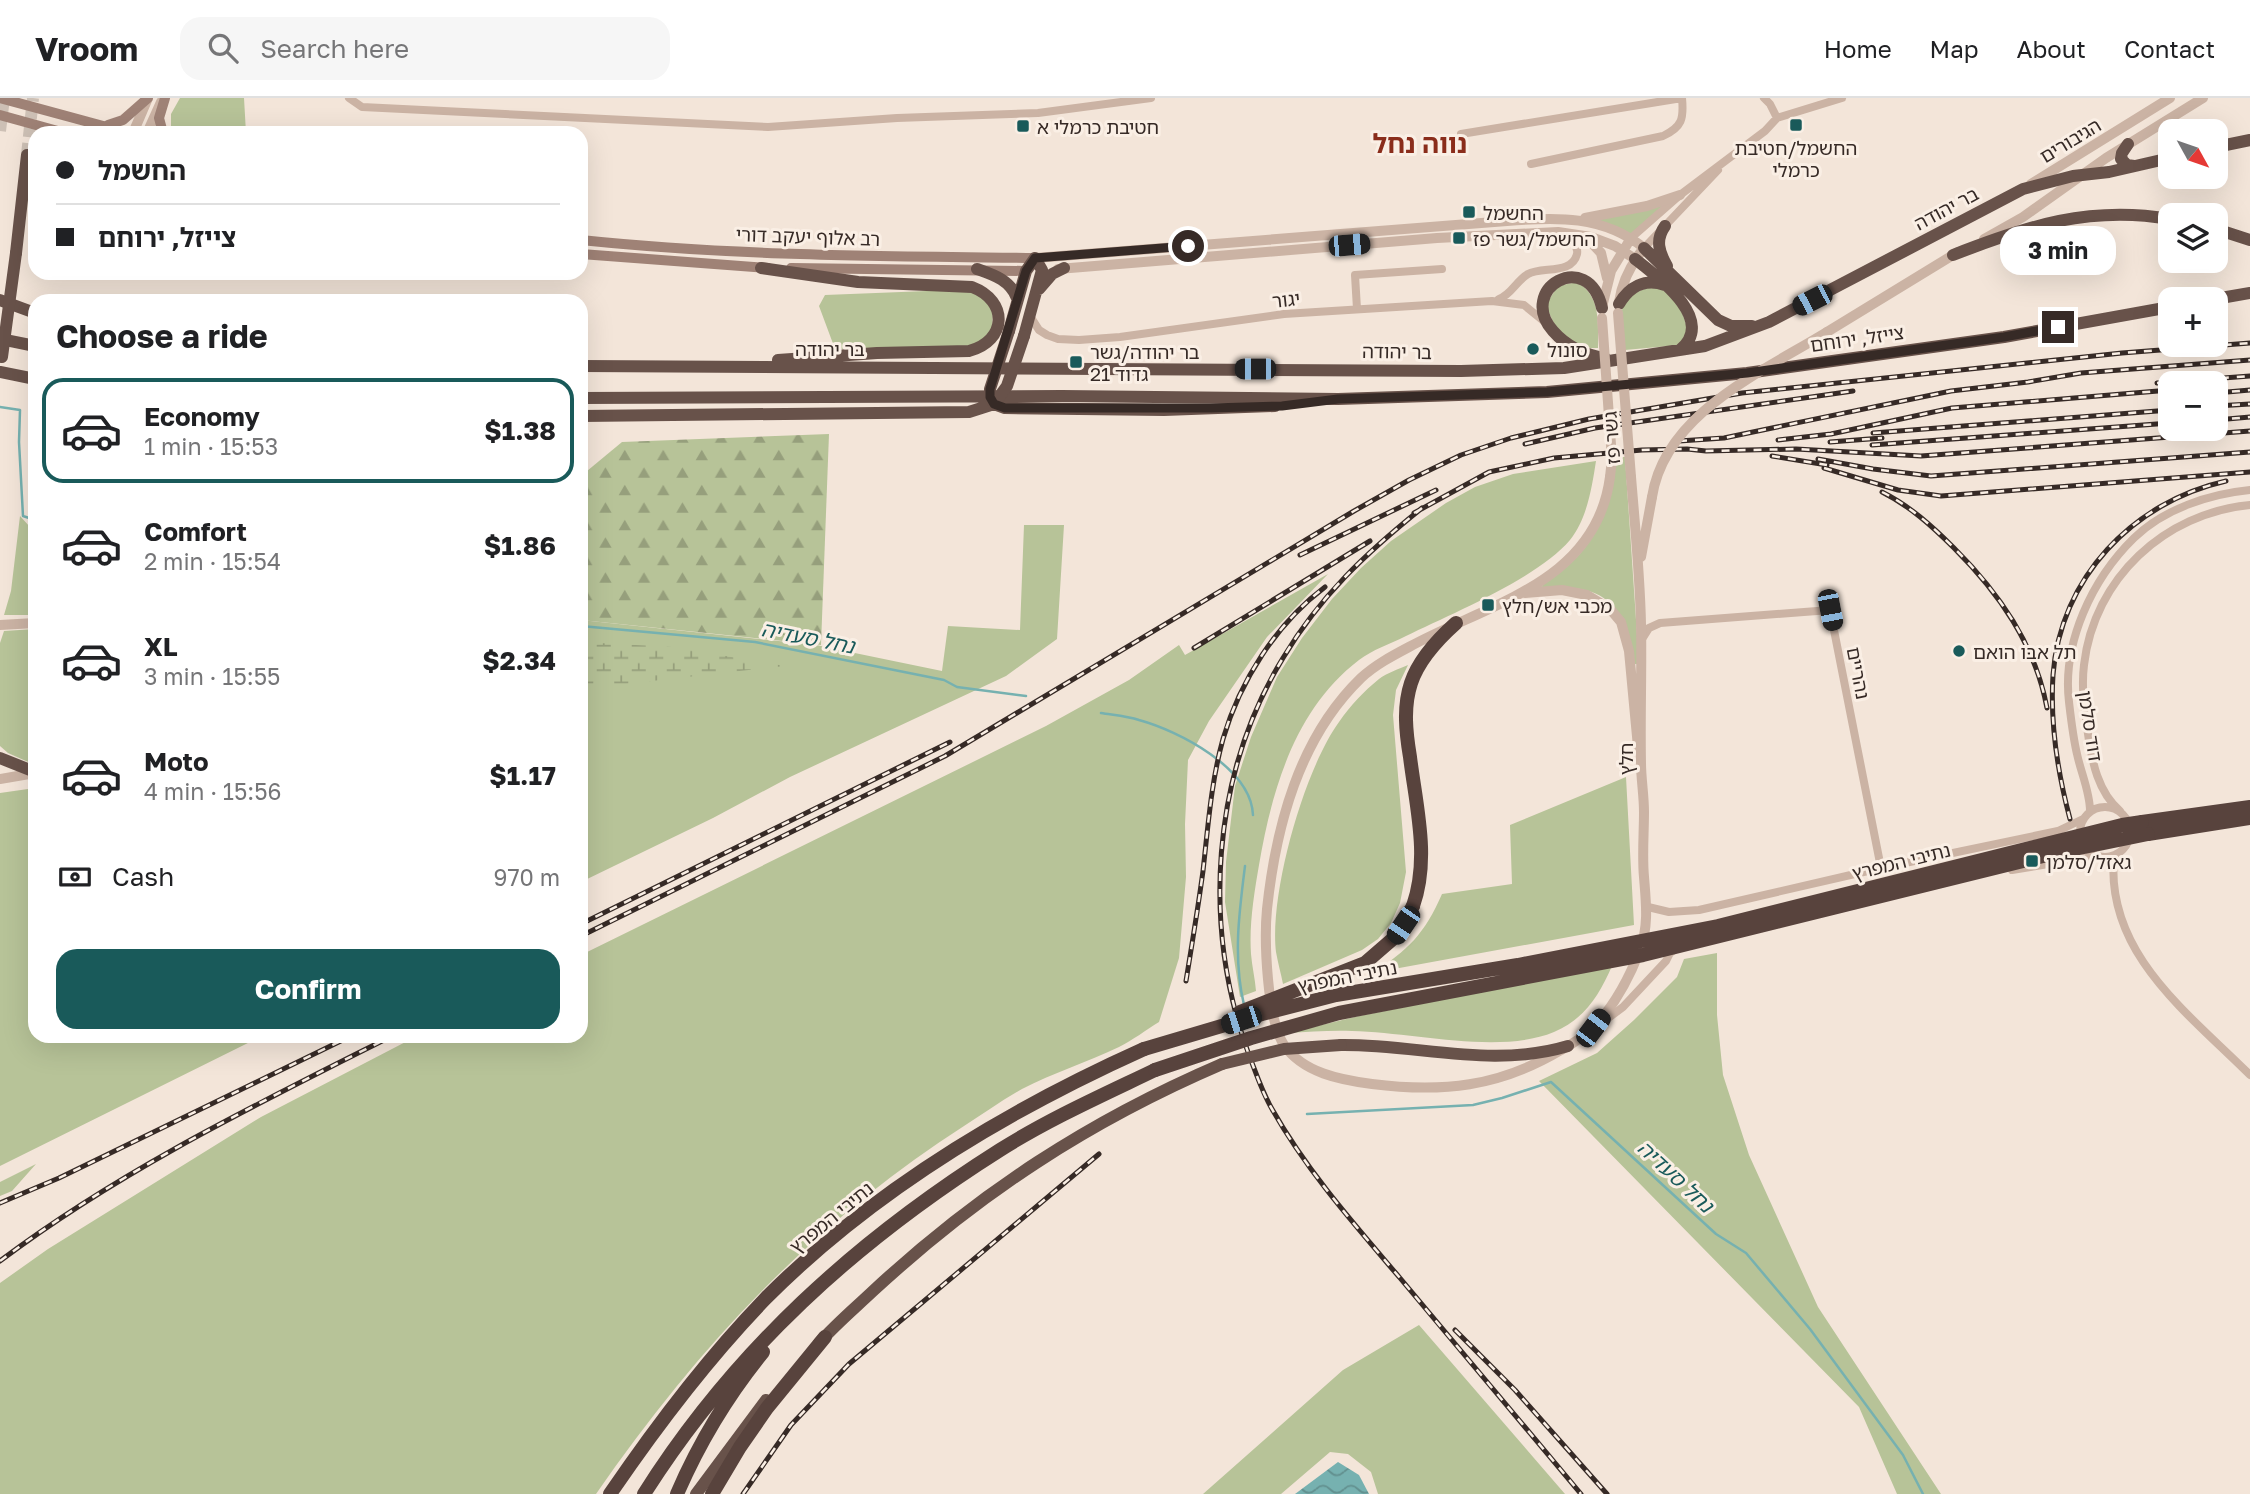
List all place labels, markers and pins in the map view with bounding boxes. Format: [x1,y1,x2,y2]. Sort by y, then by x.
place label: חטיבת כרמלי א [1037,115,1159,138]
marker: החשמל/חטיבת כרמלי [1788,117,1804,133]
marker: חטיבת כרמלי א [1015,118,1031,134]
place label: החשמל/חטיבת כרמלי [1735,136,1857,181]
place label: החשמל [1483,201,1544,224]
marker: החשמל [1461,204,1477,220]
place label: החשמל/גשר פז [1473,227,1596,250]
marker: החשמל/גשר פז [1451,230,1467,246]
place label: סונול [1547,338,1588,361]
place label: בר יהודה/גשר גדוד 21 [1090,340,1200,385]
marker: סונול [1525,341,1541,357]
marker: בר יהודה/גשר גדוד 21 [1068,354,1084,370]
place label: מכבי אש/חלץ [1502,594,1612,617]
marker: מכבי אש/חלץ [1480,597,1496,613]
place label: תל אבו הואם [1973,640,2077,663]
marker: תל אבו הואם [1951,643,1967,659]
place label: גאזל/סלמן [2046,850,2131,873]
marker: גאזל/סלמן [2024,853,2040,869]

